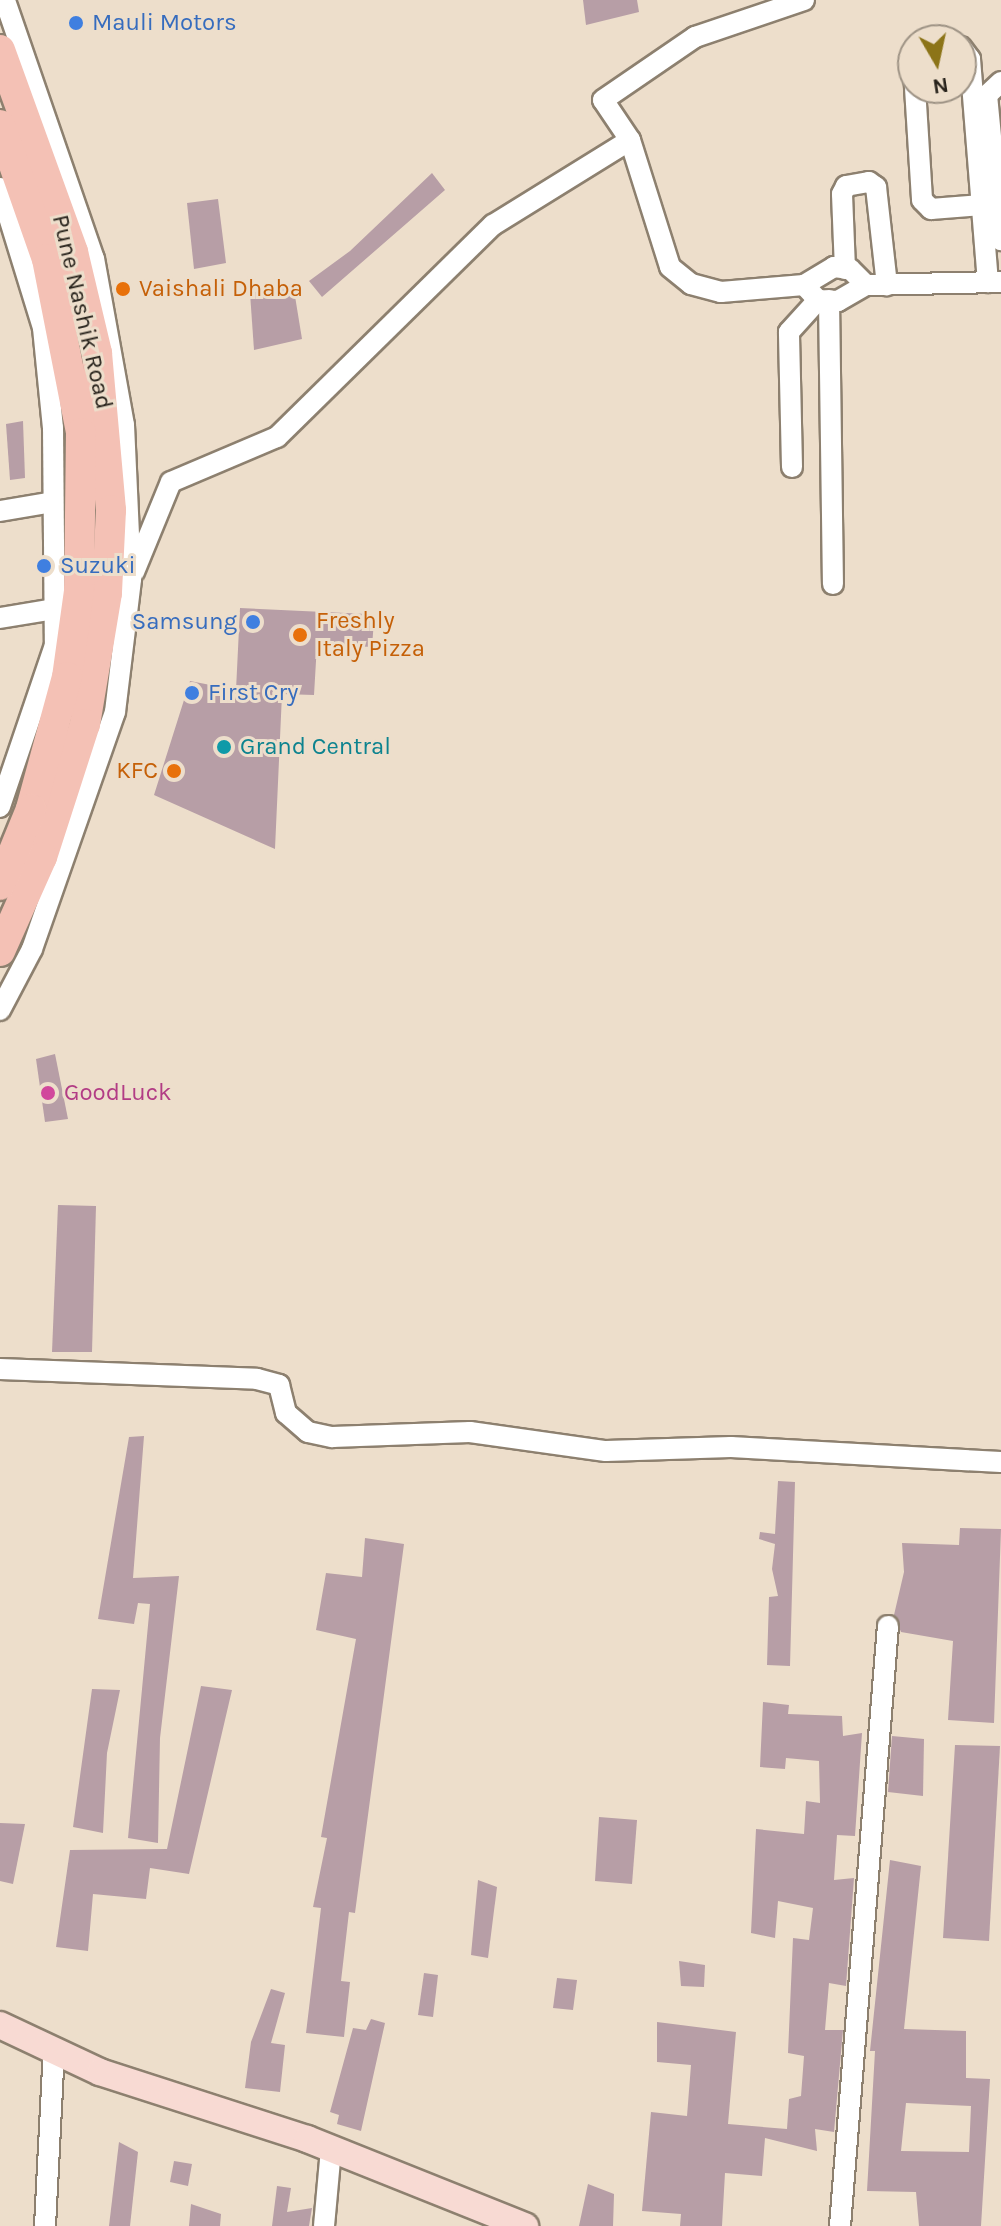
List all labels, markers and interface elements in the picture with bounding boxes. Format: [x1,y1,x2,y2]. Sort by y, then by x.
place label: Mauli Motors [92,9,237,37]
marker: Mauli Motors [67,14,85,32]
north arrow [897,24,977,104]
text: N [931,72,950,100]
street label: Pune Nashik Road [46,212,118,412]
place label: Vaishali Dhaba [139,275,303,303]
marker: Vaishali Dhaba [114,280,132,298]
place label: Suzuki [60,552,136,580]
marker: Suzuki [35,557,53,575]
place label: Freshly Italy Pizza [316,607,425,663]
place label: Samsung [132,608,237,636]
marker: Samsung [244,613,262,631]
marker: Freshly Italy Pizza [291,626,309,644]
place label: First Cry [208,679,298,707]
marker: First Cry [183,684,201,702]
place label: Grand Central [240,733,391,761]
marker: Grand Central [215,738,233,756]
place label: KFC [116,757,158,785]
marker: KFC [165,762,183,780]
place label: GoodLuck [64,1079,172,1107]
marker: GoodLuck [39,1084,57,1102]

